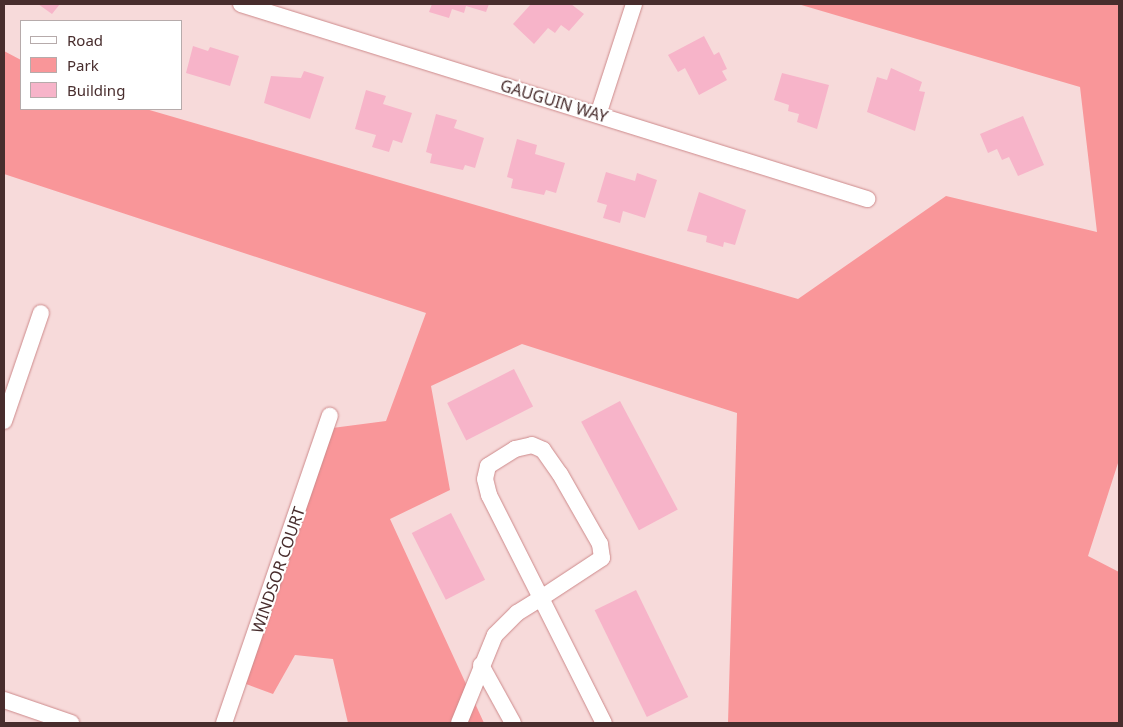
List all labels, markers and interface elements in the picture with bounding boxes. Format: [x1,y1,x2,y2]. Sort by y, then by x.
legend [20,20,182,110]
text: Road [67,30,103,50]
text: Park [67,55,99,75]
street label: GAUGUIN WAY [498,76,610,126]
text: Building [67,80,125,100]
street label: WINDSOR COURT [247,504,309,636]

